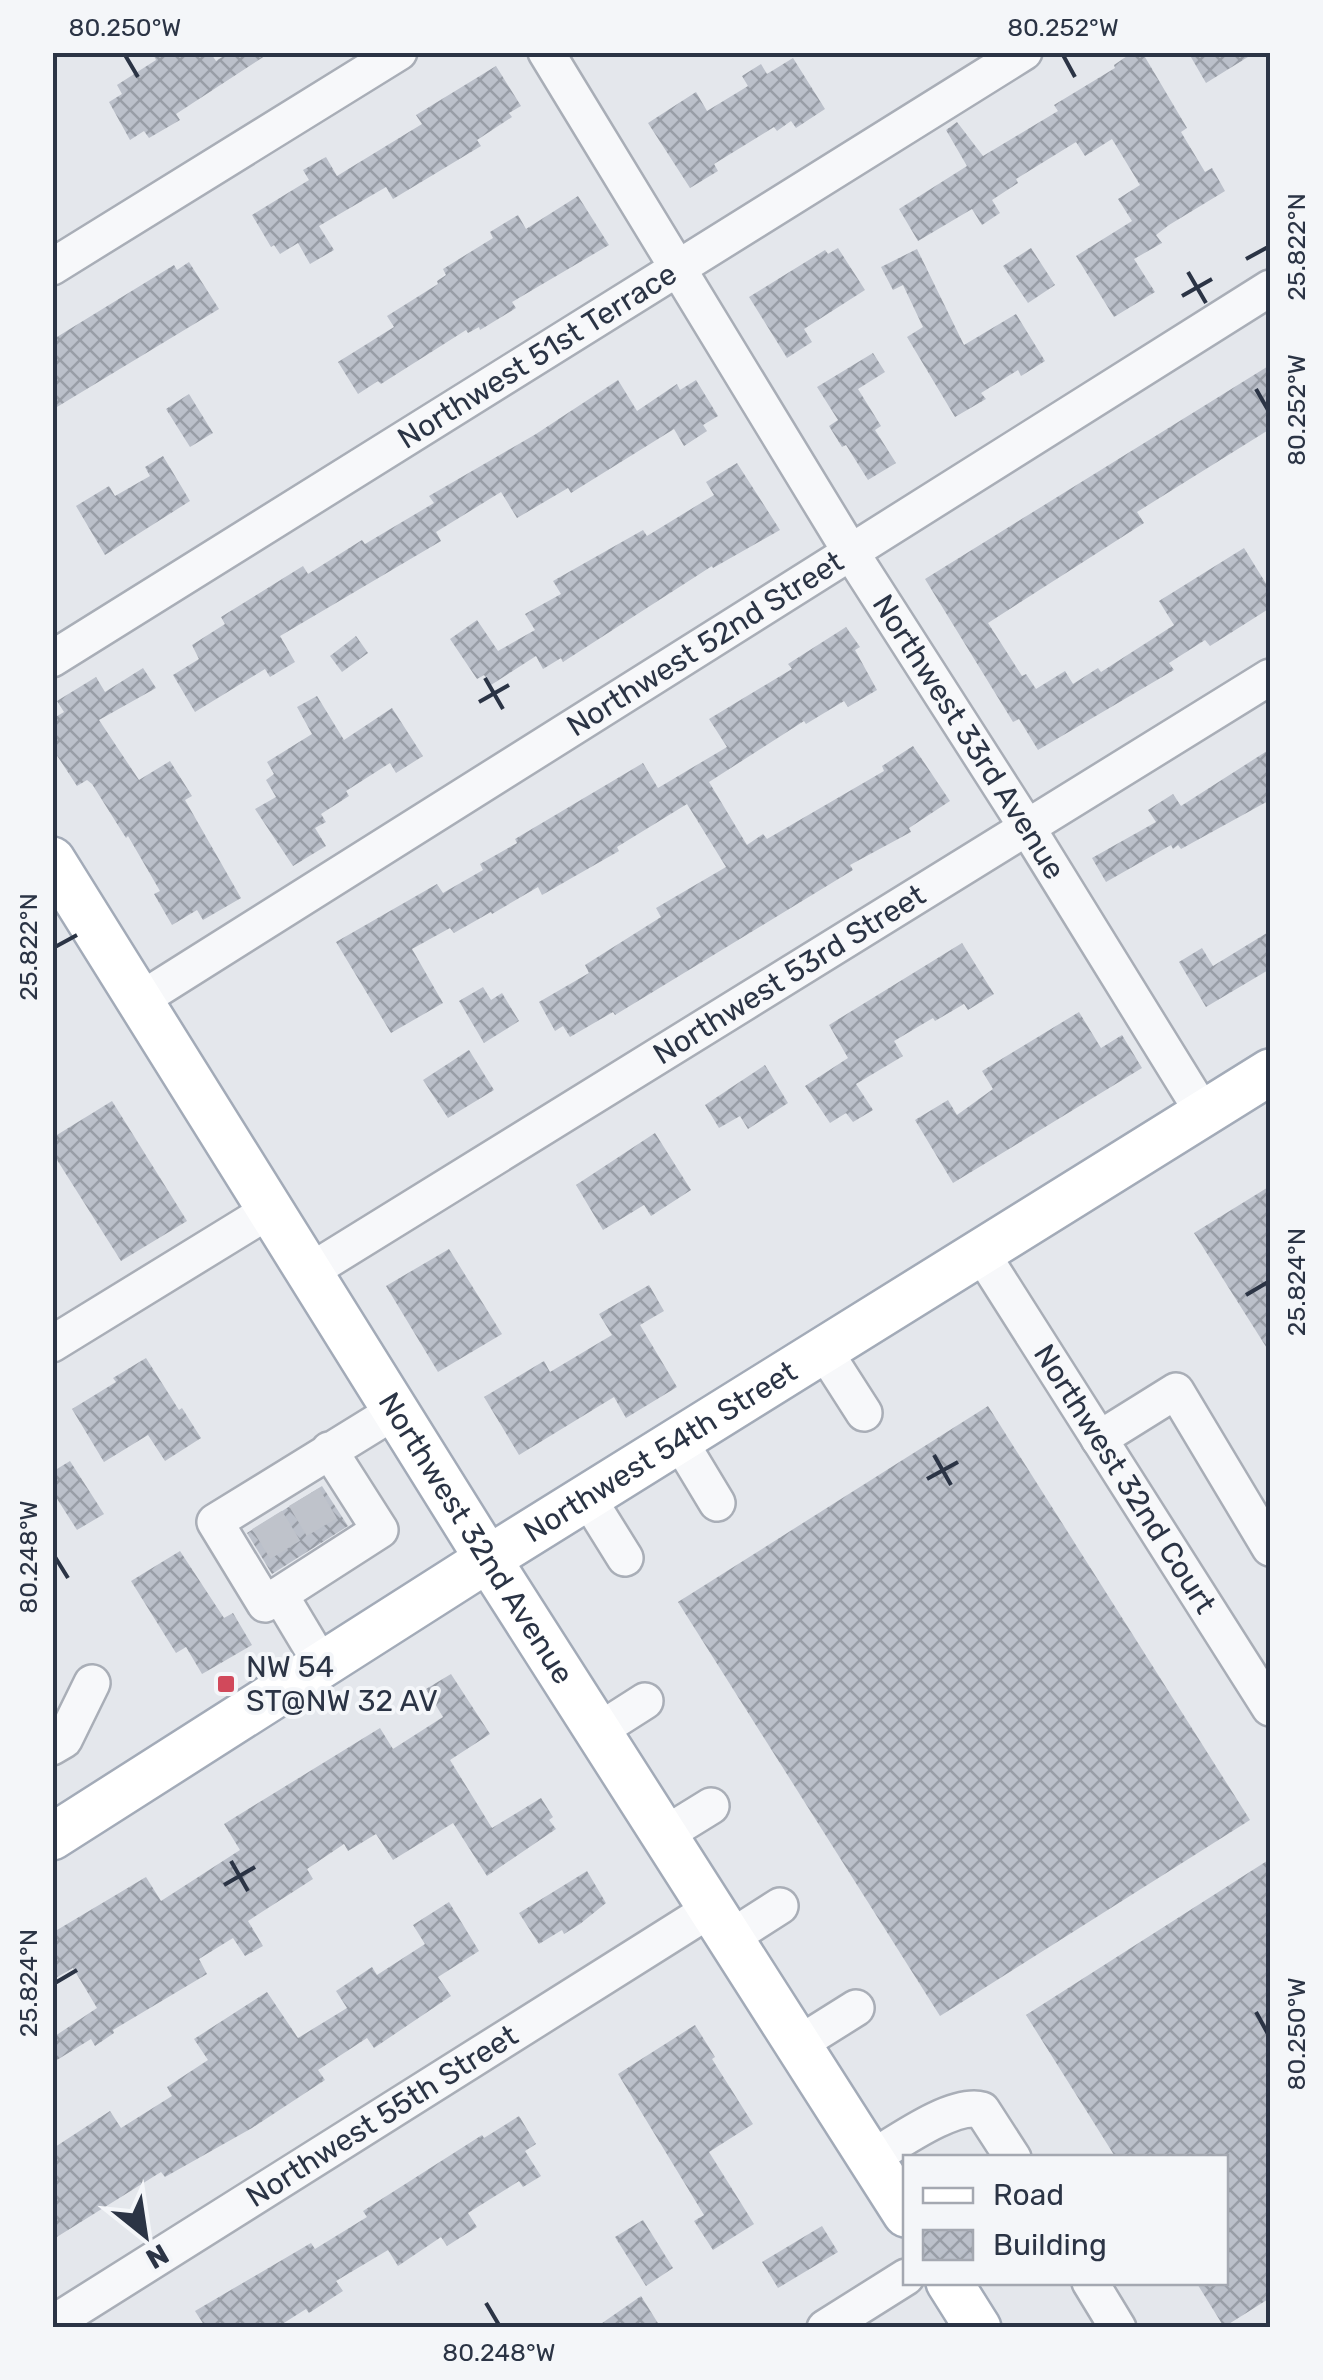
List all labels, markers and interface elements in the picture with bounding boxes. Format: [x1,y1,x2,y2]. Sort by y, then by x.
text: 80.250°W [69,13,181,42]
text: 80.252°W [1007,13,1119,42]
text: 25.822°N [1282,193,1311,301]
street label: Northwest 51st Terrace [391,256,683,457]
text: 80.252°W [1282,354,1311,466]
street label: Northwest 52nd Street [560,543,850,744]
street label: Northwest 33rd Avenue [865,588,1073,886]
street label: Northwest 53rd Street [647,877,932,1072]
text: 25.822°N [14,893,43,1001]
text: 25.824°N [1282,1228,1311,1336]
street label: Northwest 32nd Court [1026,1338,1223,1620]
street label: Northwest 54th Street [517,1353,804,1550]
street label: Northwest 32nd Avenue [371,1386,581,1691]
text: 80.248°W [14,1500,43,1614]
place label: NW 54 ST@NW 32 AV [246,1649,438,1719]
marker: NW 54 ST@NW 32 AV [215,1673,237,1695]
text: 25.824°N [14,1929,43,2037]
text: 80.250°W [1282,1978,1311,2090]
street label: Northwest 55th Street [240,2017,525,2215]
legend [903,2155,1228,2285]
text: Road [993,2177,1064,2213]
north arrow [95,2185,195,2285]
text: Building [993,2227,1107,2263]
text: N [140,2237,174,2276]
text: 80.248°W [442,2338,556,2367]

